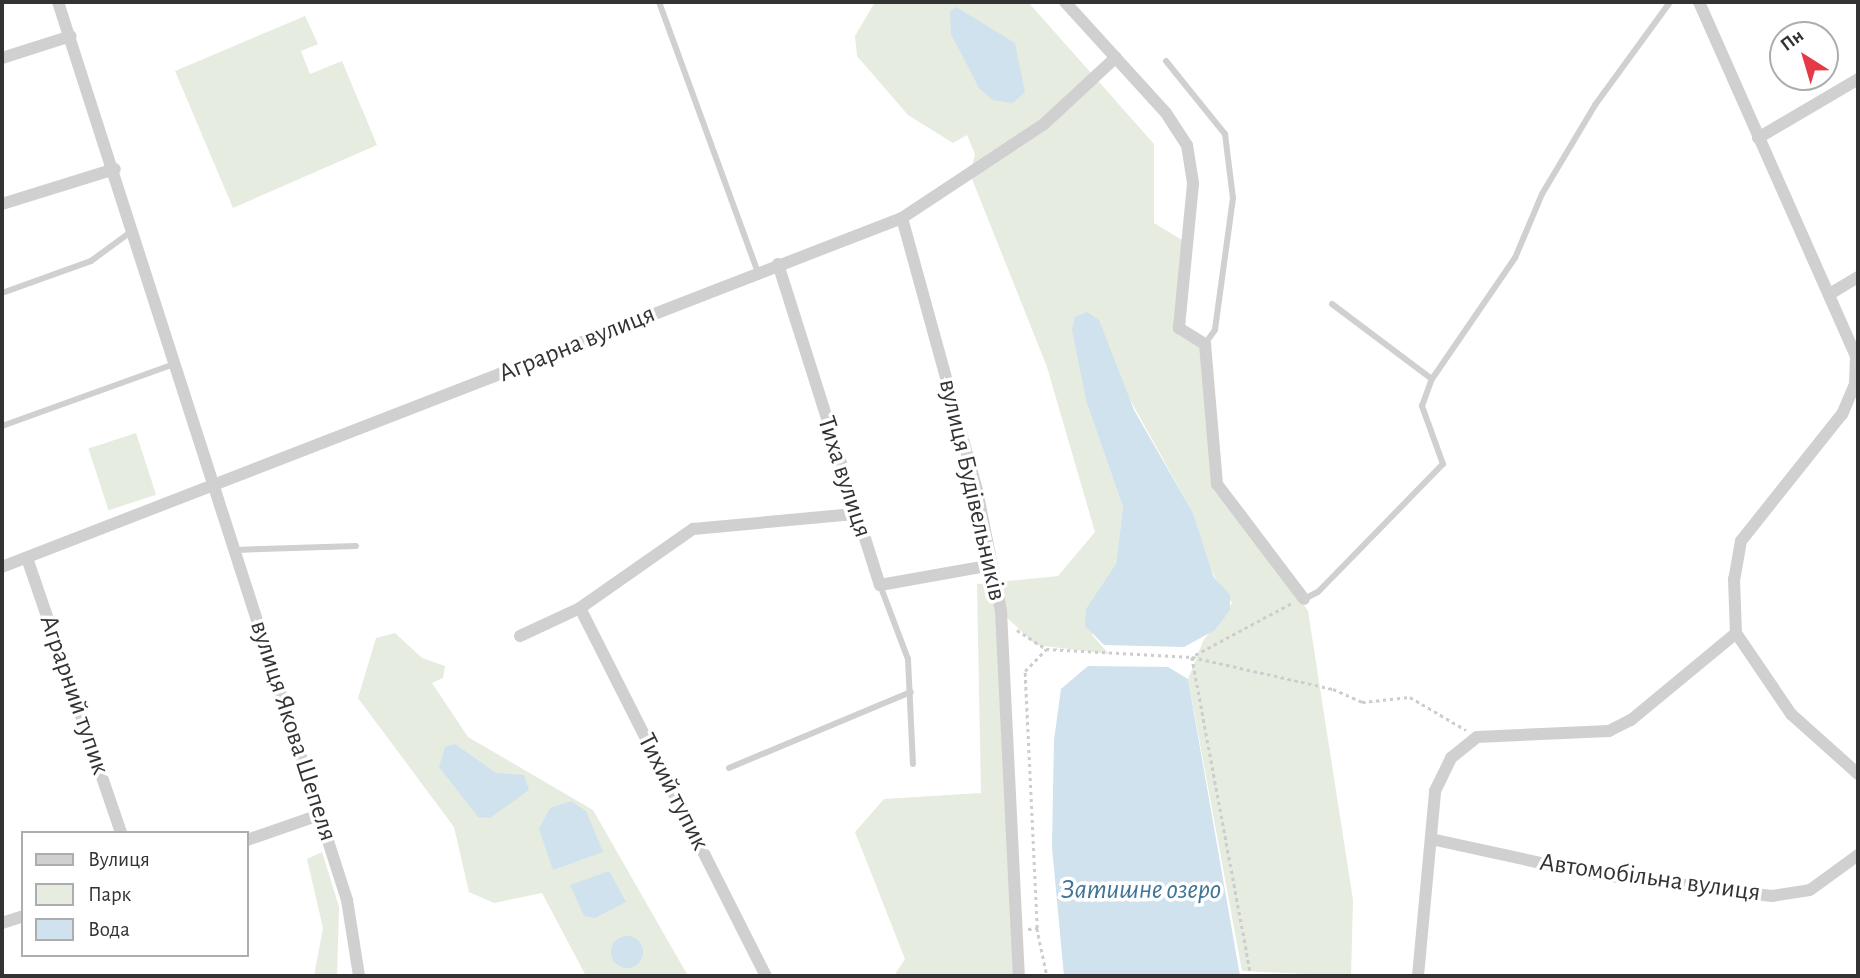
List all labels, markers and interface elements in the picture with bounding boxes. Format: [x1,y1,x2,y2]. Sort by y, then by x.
north arrow [1769,21,1839,91]
text: Пн [1777,26,1807,55]
street label: Аграрна вулиця [494,298,660,390]
street label: вулиця Будівельників [931,376,1013,604]
street label: Тиха вулиця [810,413,878,541]
street label: Аграрний тупик [32,611,116,779]
street label: вулиця Якова Шепеля [243,617,343,845]
street label: Тихий тупик [630,728,716,856]
legend [21,831,248,957]
street label: Автомобільна вулиця [1538,847,1762,909]
text: Вулиця [88,849,150,870]
water label: Затишне озеро [1061,873,1221,907]
text: Парк [88,884,131,905]
text: Вода [88,919,130,940]

